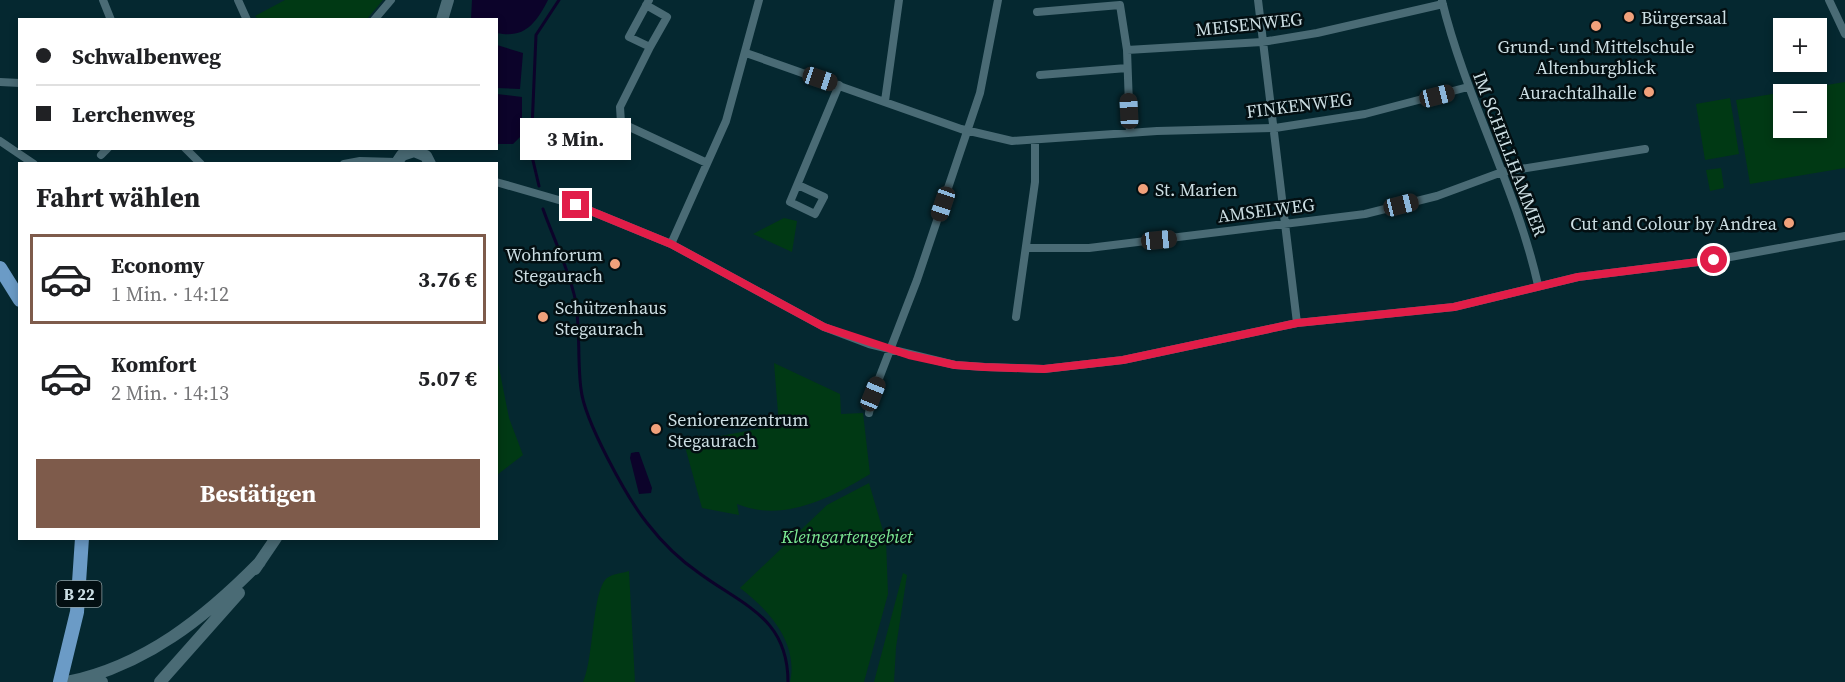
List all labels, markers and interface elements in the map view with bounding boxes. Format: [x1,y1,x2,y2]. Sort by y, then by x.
place label: Bürgersaal [1641,5,1727,30]
street label: MEISENWEG [1194,6,1304,42]
marker: Bürgersaal [1622,10,1636,24]
map controls [1773,18,1827,138]
button: + [1773,18,1827,72]
marker: Grund- und Mittelschule Altenburgblick [1589,19,1603,33]
place label: Grund- und Mittelschule Altenburgblick [1497,34,1695,80]
text: Schwalbenweg [72,41,221,71]
car [800,65,840,93]
street label: IM SCHELLHAMMER [1467,68,1553,240]
place label: Aurachtalhalle [1519,80,1637,105]
car [1417,83,1457,109]
button: − [1773,84,1827,138]
marker: Aurachtalhalle [1642,85,1656,99]
street label: FINKENWEG [1245,86,1353,124]
car [1119,93,1139,129]
text: Lerchenweg [72,99,195,129]
callout: 3 Min. [520,118,632,160]
text: 3 Min. [547,125,604,153]
place label: St. Marien [1155,177,1238,202]
text: Fahrt wählen [36,179,200,216]
marker: St. Marien [1136,182,1150,196]
car [929,184,957,224]
route end [562,191,589,218]
street label: AMSELWEG [1216,192,1316,228]
car [1381,192,1421,218]
place label: Cut and Colour by Andrea [1570,211,1778,236]
marker: Cut and Colour by Andrea [1782,216,1796,230]
car [1140,229,1178,251]
place label: Wohnforum Stegaurach [505,242,603,288]
route start [1700,246,1727,273]
text: Economy [111,250,205,280]
icon: car [39,252,93,306]
marker: Wohnforum Stegaurach [608,257,622,271]
text: 3.76 € [418,264,477,294]
text: 1 Min. · 14:12 [111,280,229,308]
place label: Schützenhaus Stegaurach [555,295,667,341]
marker: Schützenhaus Stegaurach [536,310,550,324]
text: Komfort [111,349,196,379]
icon: car [39,351,93,405]
text: 5.07 € [418,363,477,393]
car [858,374,888,414]
text: 2 Min. · 14:13 [111,379,229,407]
place label: Seniorenzentrum Stegaurach [668,407,808,453]
marker: Seniorenzentrum Stegaurach [649,422,663,436]
button: Bestätigen [36,459,480,528]
park label: Kleingartengebiet [780,524,914,549]
road number: B 22 [56,581,101,607]

